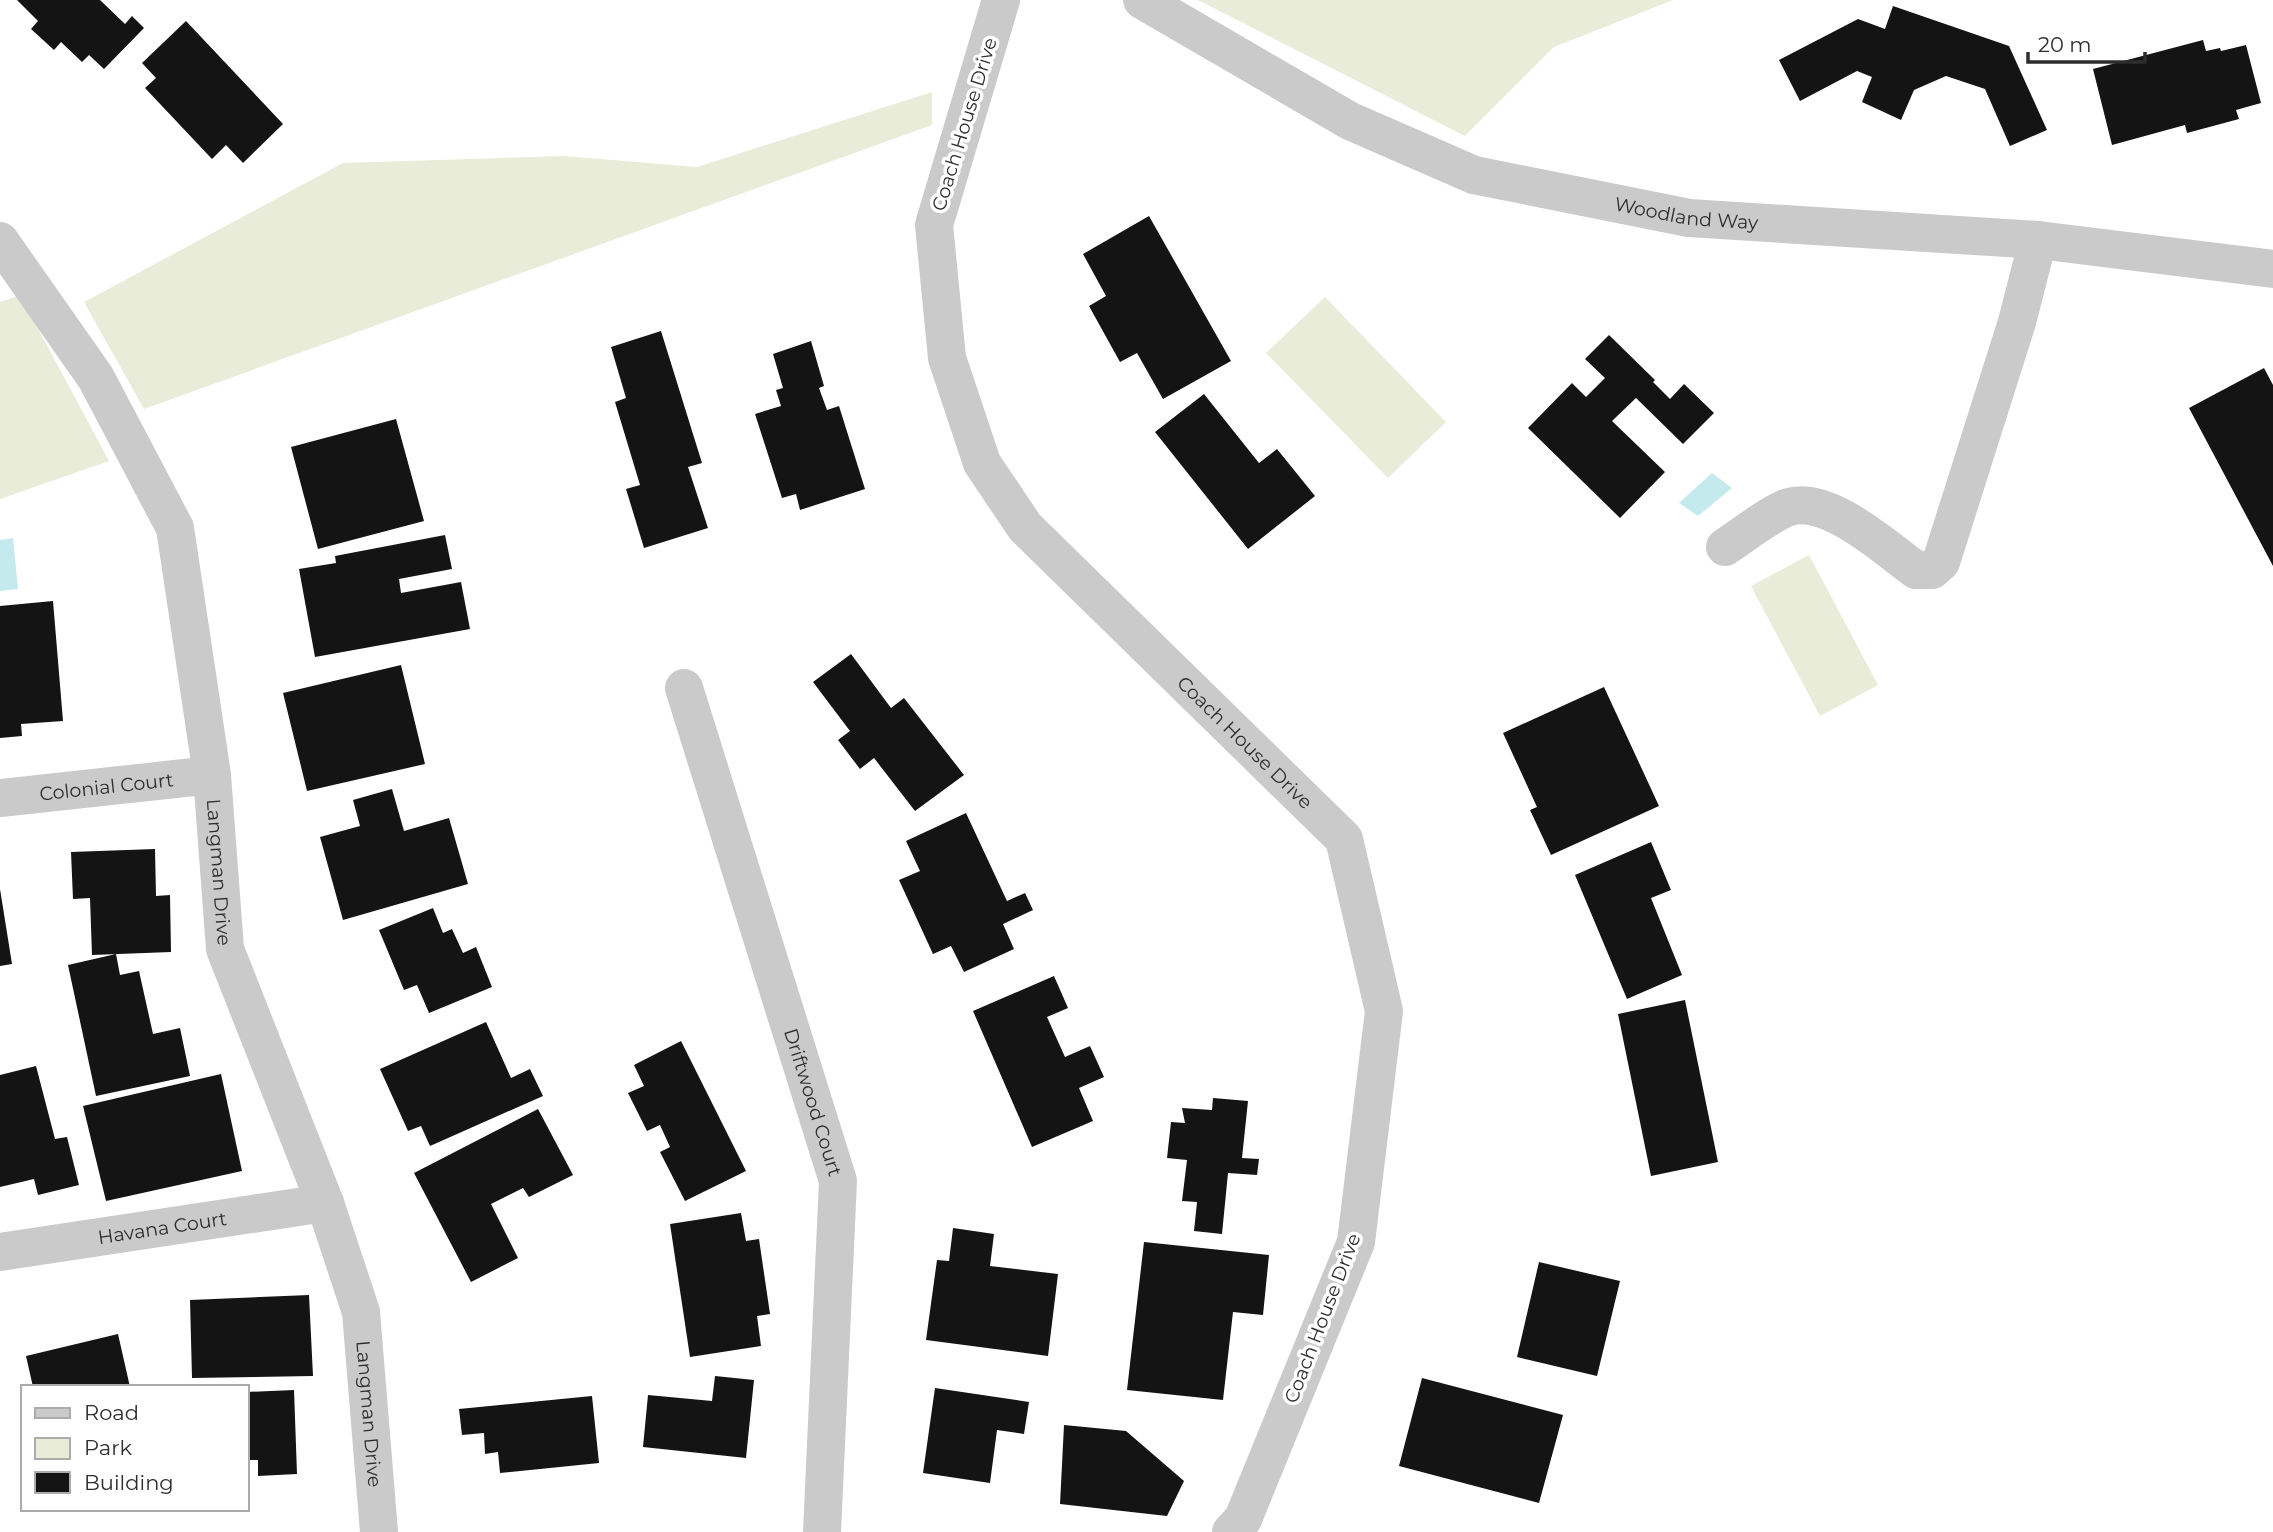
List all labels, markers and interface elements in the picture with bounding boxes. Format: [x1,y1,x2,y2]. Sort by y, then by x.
scale bar [2028,21,2145,65]
text: 20 m [2038,32,2092,57]
street label: Coach House Drive [927,35,1002,214]
street label: Woodland Way [1612,192,1760,234]
street label: Coach House Drive [1172,671,1317,814]
street label: Colonial Court [38,768,175,806]
street label: Langman Drive [202,798,236,947]
street label: Driftwood Court [779,1026,847,1180]
street label: Havana Court [96,1207,229,1249]
street label: Coach House Drive [1279,1230,1365,1406]
street label: Langman Drive [351,1340,386,1488]
legend [21,1385,248,1511]
text: Road [84,1400,139,1425]
text: Park [84,1435,132,1460]
text: Building [84,1470,174,1495]

